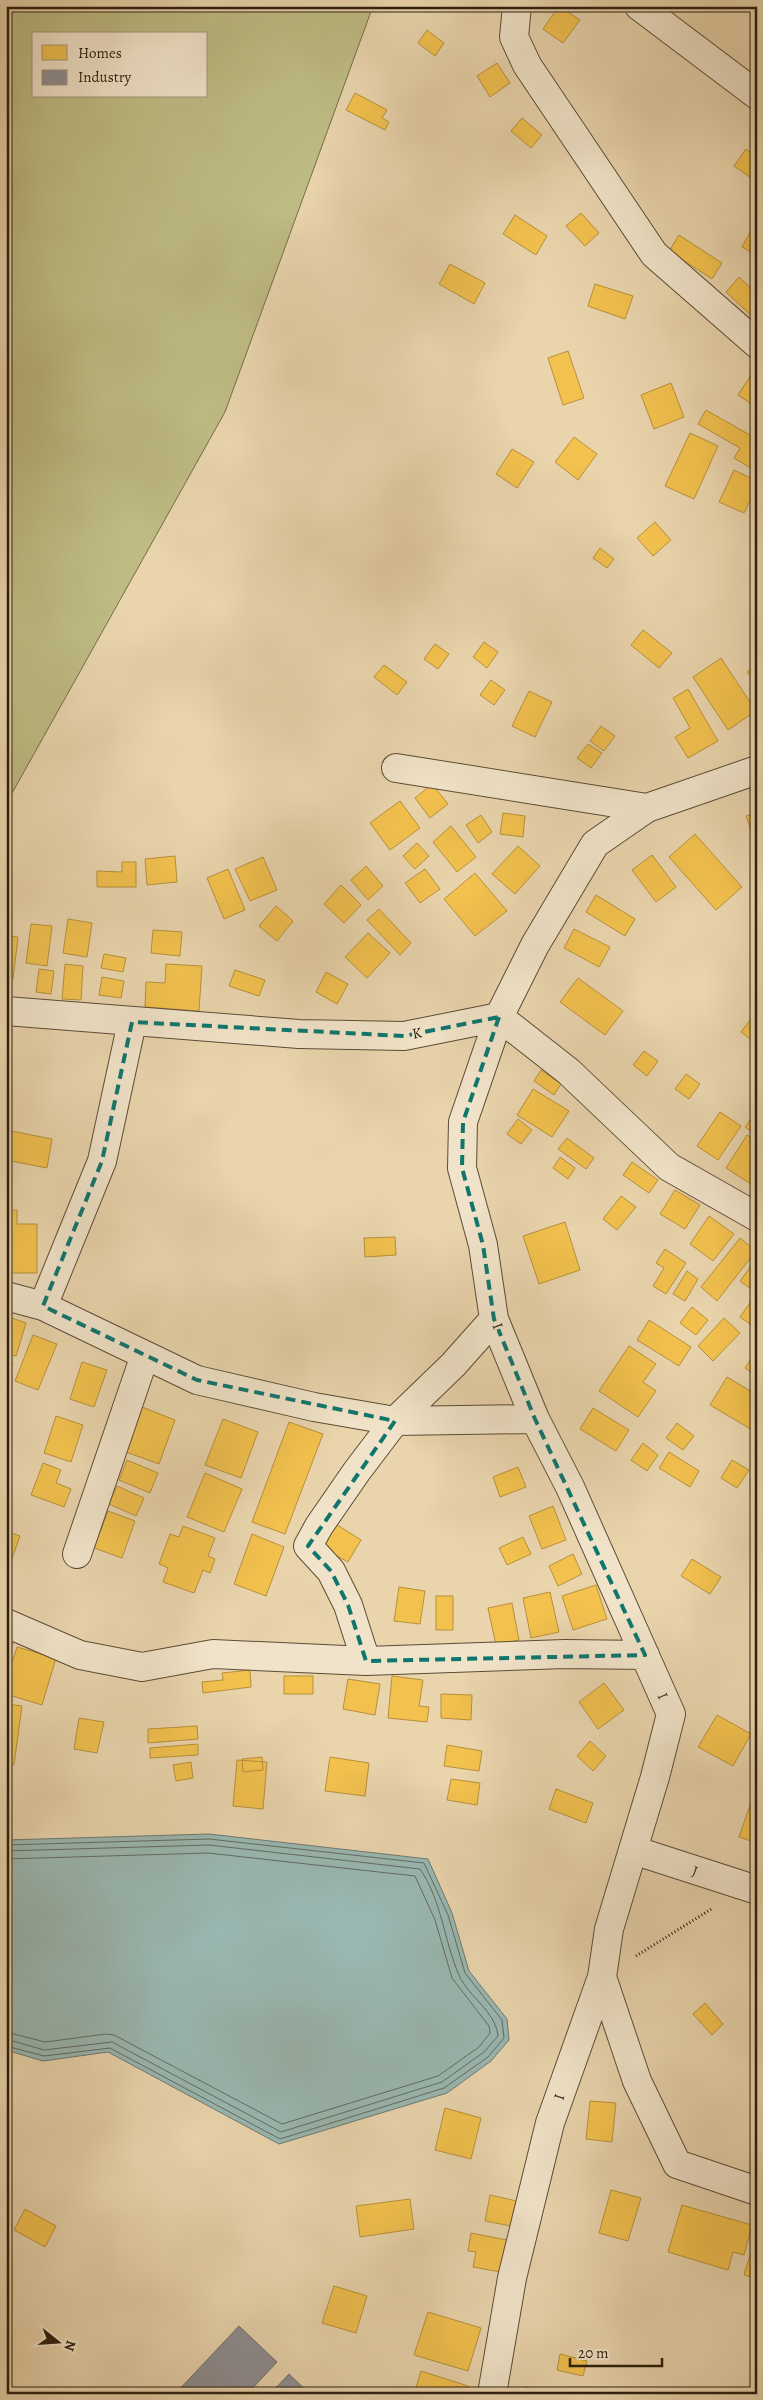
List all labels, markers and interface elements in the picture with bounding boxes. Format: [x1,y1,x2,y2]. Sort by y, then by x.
legend [32,32,208,98]
text: Homes [78,43,122,63]
text: Industry [78,67,132,87]
street label: K [410,1022,424,1044]
street label: I [488,1320,508,1332]
street label: I [653,1689,673,1703]
street label: J [689,1861,701,1881]
street label: I [549,2091,569,2103]
north arrow [32,2318,82,2368]
scale bar [570,2335,663,2367]
text: N [59,2338,81,2353]
text: 20 m [578,2343,609,2363]

